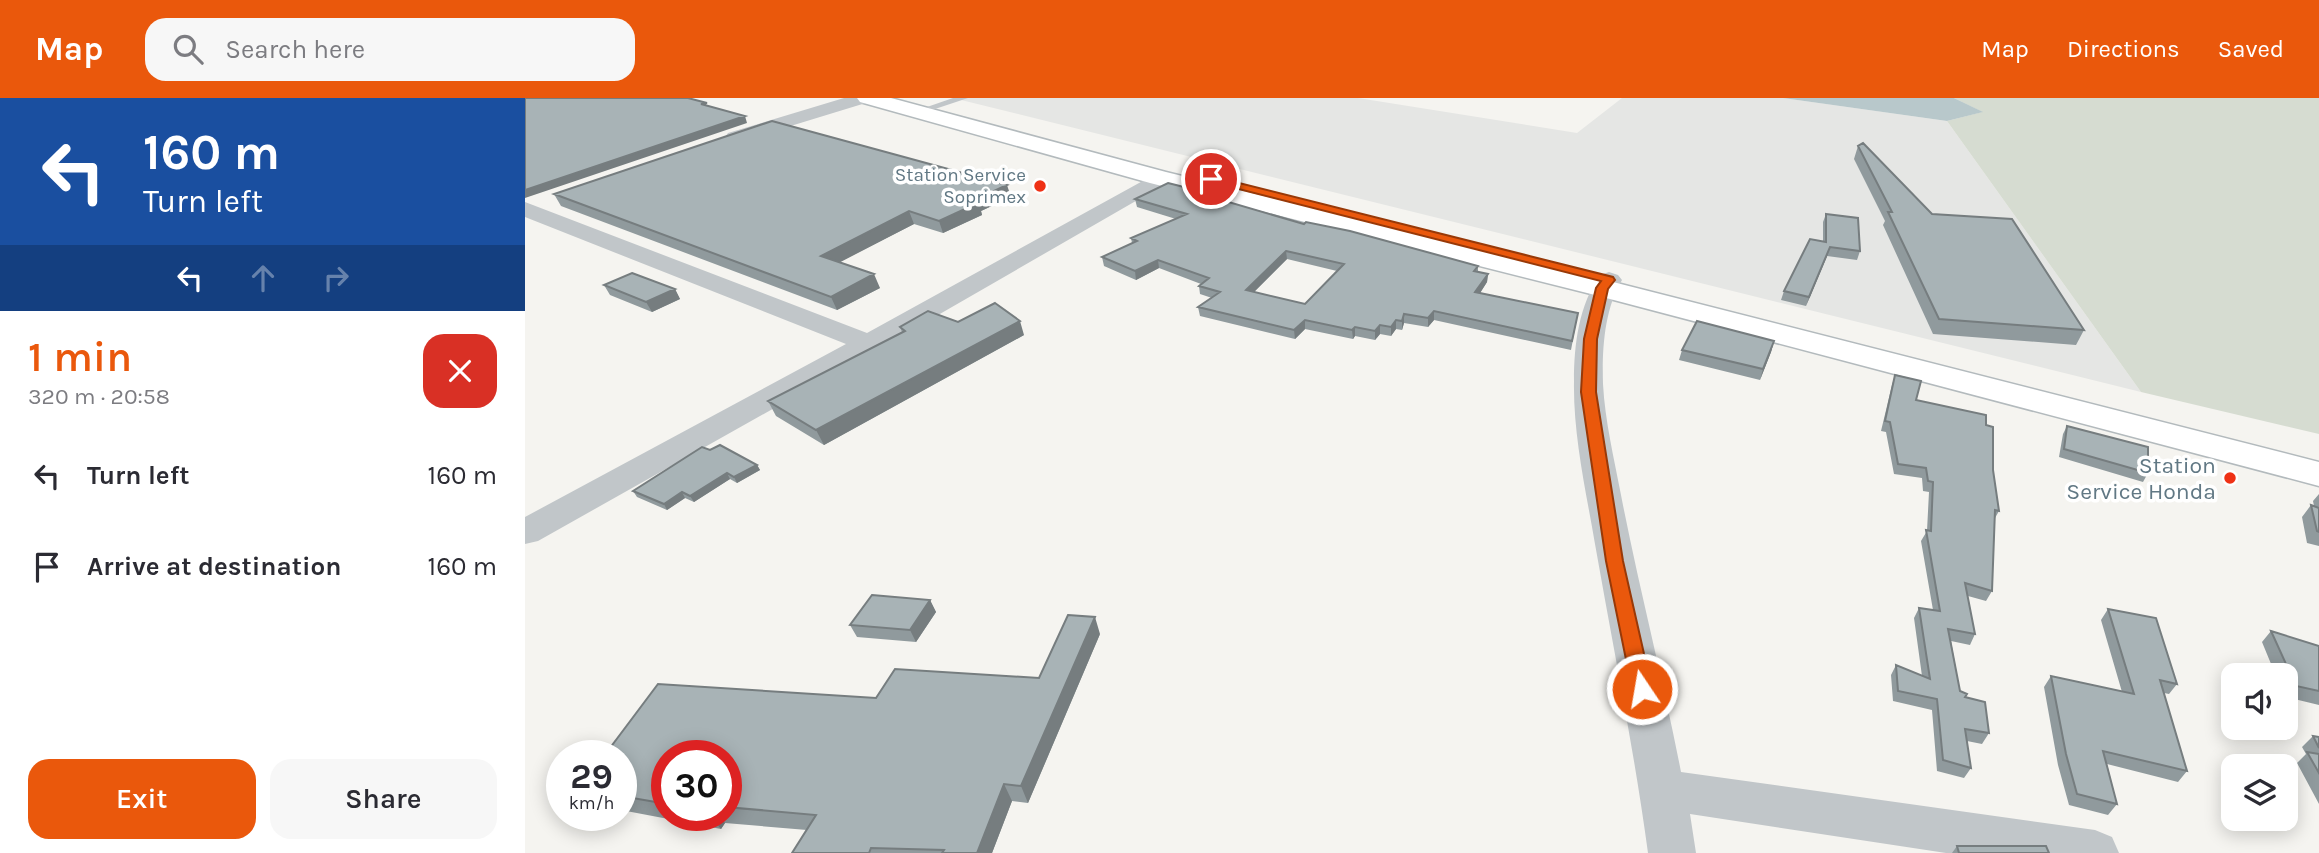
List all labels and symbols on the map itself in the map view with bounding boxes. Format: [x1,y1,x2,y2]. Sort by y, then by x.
pin [1181,149,1241,209]
place label: Station Service Soprimex [895,164,1026,208]
marker: Station Service Soprimex [1032,178,1048,194]
place label: Station Service Honda [2066,452,2216,505]
marker: Station Service Honda [2222,470,2238,486]
position arrow [1605,652,1679,726]
speed limit sign: 30 [651,740,742,831]

